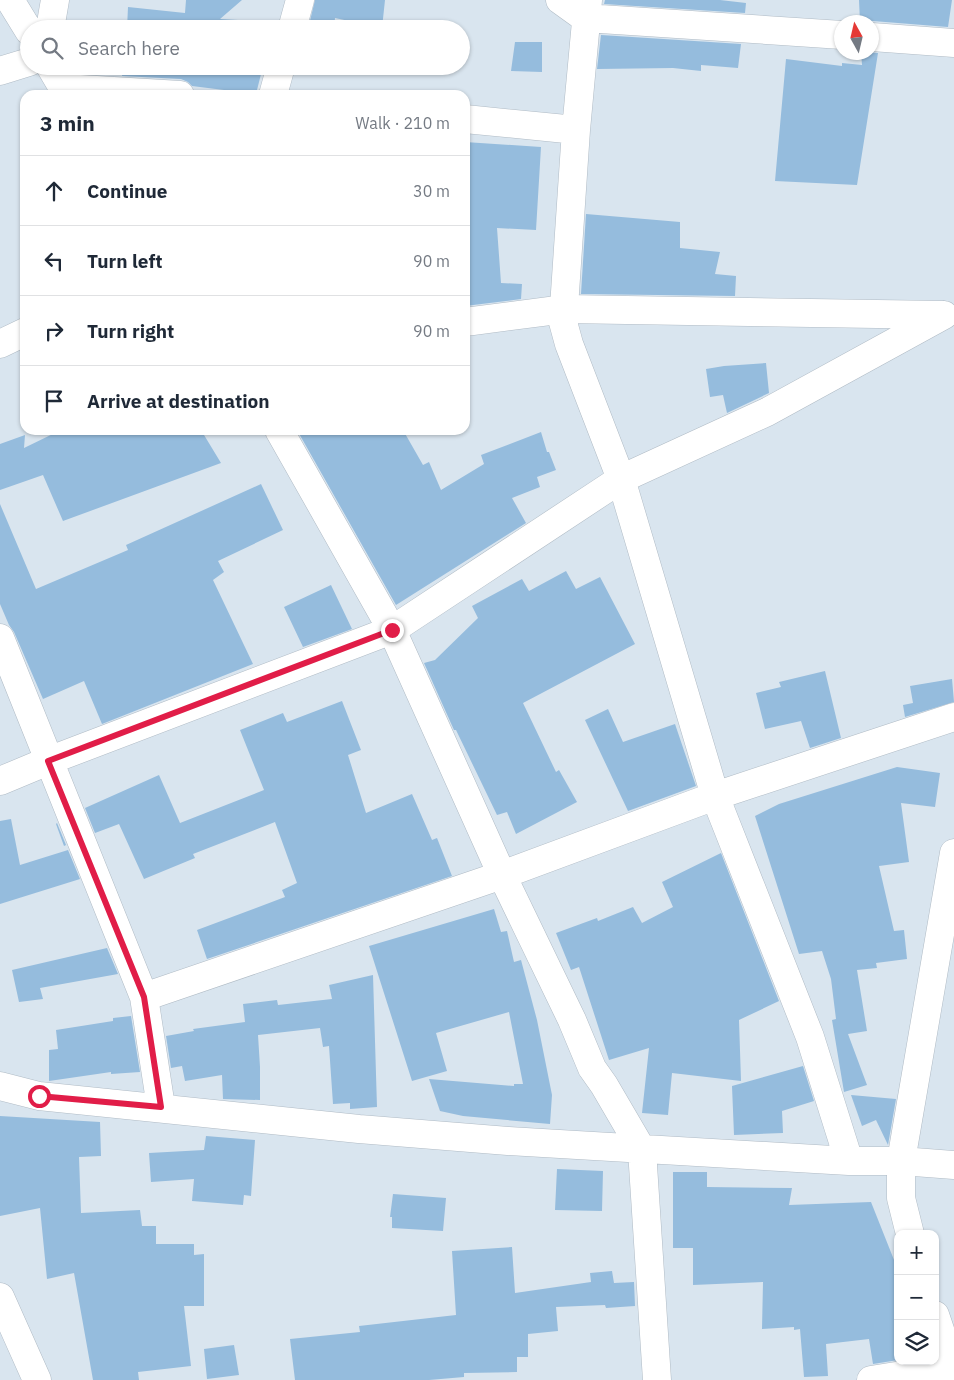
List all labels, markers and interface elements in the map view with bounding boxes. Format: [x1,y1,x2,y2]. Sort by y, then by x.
north arrow [834,15,879,60]
search box [20,20,470,75]
icon: search [38,34,66,62]
text: Search here [78,36,180,60]
text: 3 min [40,109,95,137]
text: Walk · 210 m [355,113,450,133]
icon: ahead [40,177,68,205]
text: Continue [87,179,167,203]
text: 30 m [413,181,450,201]
icon: left [40,247,68,275]
text: Turn left [87,249,163,273]
text: 90 m [413,251,450,271]
icon: right [40,317,68,345]
text: Turn right [87,319,174,343]
text: 90 m [413,321,450,341]
icon: arrive [40,387,68,415]
text: Arrive at destination [87,389,270,413]
route end [381,619,404,642]
route start [28,1085,51,1108]
map controls [894,1230,939,1365]
button: + [894,1230,939,1275]
button: − [894,1275,939,1320]
button: layers [894,1320,939,1365]

